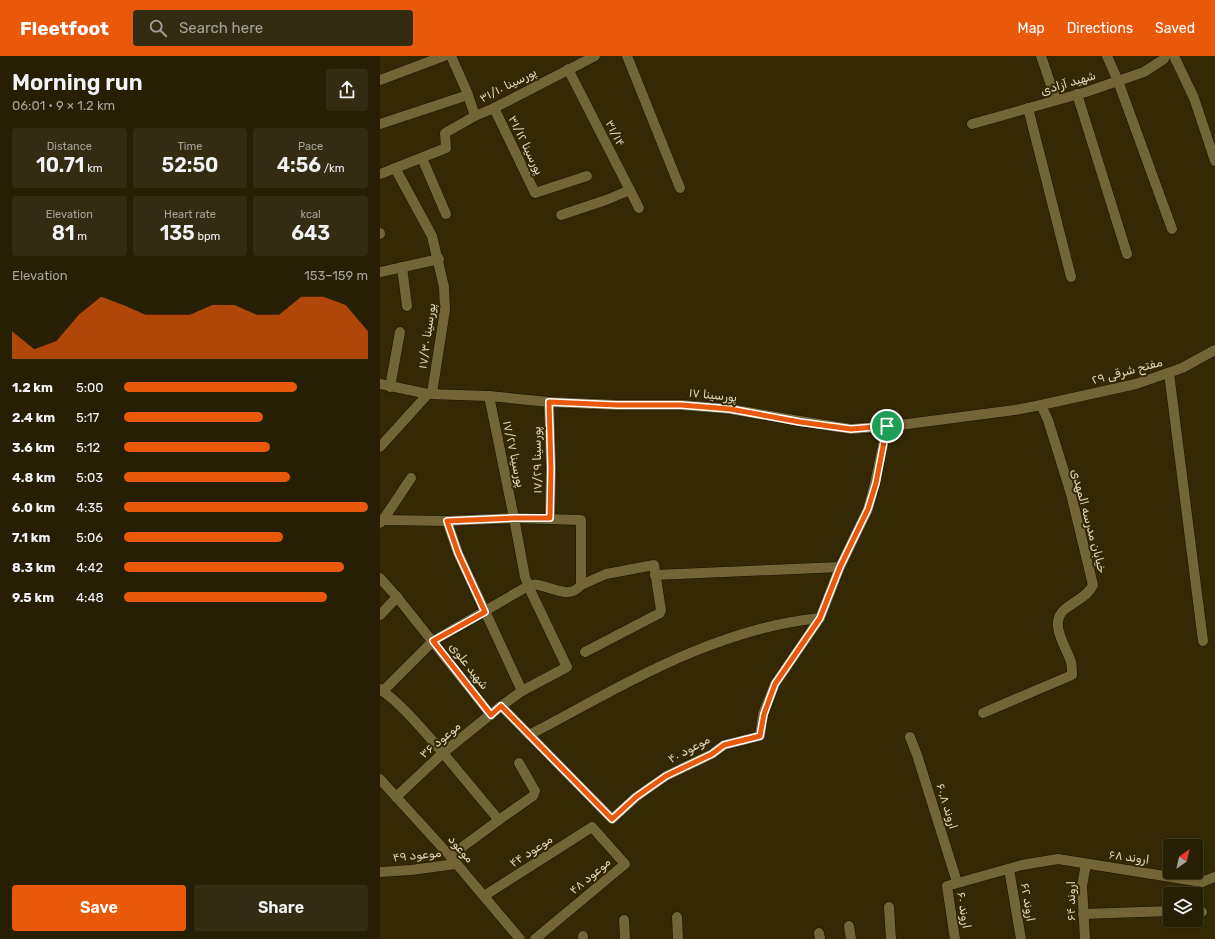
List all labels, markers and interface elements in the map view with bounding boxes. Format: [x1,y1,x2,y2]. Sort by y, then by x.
search box [133,10,413,46]
text: Fleetfoot [20,17,109,40]
icon: search [147,17,169,39]
text: Search here [179,19,263,37]
text: Map [1018,20,1045,37]
text: Directions [1067,20,1133,37]
text: Saved [1155,20,1195,37]
street label: پورسینا ۳۱/۱۰ [477,65,539,106]
street label: شهید آزادی [1039,68,1098,99]
text: Morning run [12,69,143,96]
button: share [326,69,368,111]
text: 06:01 · 9 × 1.2 km [12,98,115,113]
street label: پورسینا ۳۱/۱۲ [505,113,546,177]
street label: ۳۱/۱۴ [602,117,628,149]
text: Distance [47,140,92,153]
text: Time [178,140,202,153]
text: Pace [298,140,323,153]
text: 10.71 [36,153,84,177]
text: 52:50 [162,153,218,177]
text: 4:56 [277,153,321,177]
text: km [84,162,103,175]
text: /km [321,162,345,175]
text: Elevation [46,208,93,221]
text: Heart rate [164,208,216,221]
text: kcal [301,208,321,221]
text: 81 [52,221,75,245]
text: 135 [160,221,195,245]
text: 643 [291,221,330,245]
text: m [75,230,87,243]
text: bpm [195,230,220,243]
text: Elevation [12,268,68,283]
text: 153–159 m [304,268,368,283]
street label: پورسینا ۱۷/۳۰ [415,302,440,370]
street label: مفتح شرقی ۲۹ [1090,355,1165,389]
text: 1.2 km [12,380,53,395]
text: 5:00 [76,380,104,395]
street label: پورسینا ۱۷ [688,385,738,405]
pin [870,409,904,443]
text: 2.4 km [12,410,55,425]
text: 5:17 [76,410,99,425]
icon: arrive [876,415,898,437]
street label: پورسینا ۱۷/۲۷ [499,419,528,489]
street label: پورسینا ۱۷/۲۹ [529,426,546,494]
text: 3.6 km [12,440,55,455]
text: 5:12 [76,440,100,455]
street label: خیابان مدرسه المهدی [1067,467,1110,575]
text: 4.8 km [12,470,56,485]
text: 5:03 [76,470,103,485]
text: 6.0 km [12,500,55,515]
text: 4:35 [76,500,103,515]
text: 7.1 km [12,530,50,545]
text: 5:06 [76,530,103,545]
text: 8.3 km [12,560,55,575]
text: 4:42 [76,560,103,575]
text: 9.5 km [12,590,54,605]
text: 4:48 [76,590,104,605]
street label: شهید علوی [446,640,492,693]
street label: موعود ۳۶ [417,719,464,762]
street label: موعود ۴۰ [666,732,713,767]
street label: اروند ۶۰٫۸ [932,781,961,831]
street label: موعود [445,832,477,867]
street label: موعود ۴۴ [507,832,556,871]
north arrow [1163,839,1203,879]
map controls [1163,839,1203,927]
street label: موعود ۴۹ [392,845,442,865]
street label: اروند ۶۸ [1108,847,1150,868]
street label: موعود ۴۸ [567,855,614,898]
street label: اروند ۶۴ [1064,881,1079,921]
street label: اروند ۶۲ [1017,882,1038,922]
button: Save [12,885,186,931]
button: Share [194,885,368,931]
button: layers [1163,887,1203,927]
street label: اروند ۶۰ [953,891,974,929]

